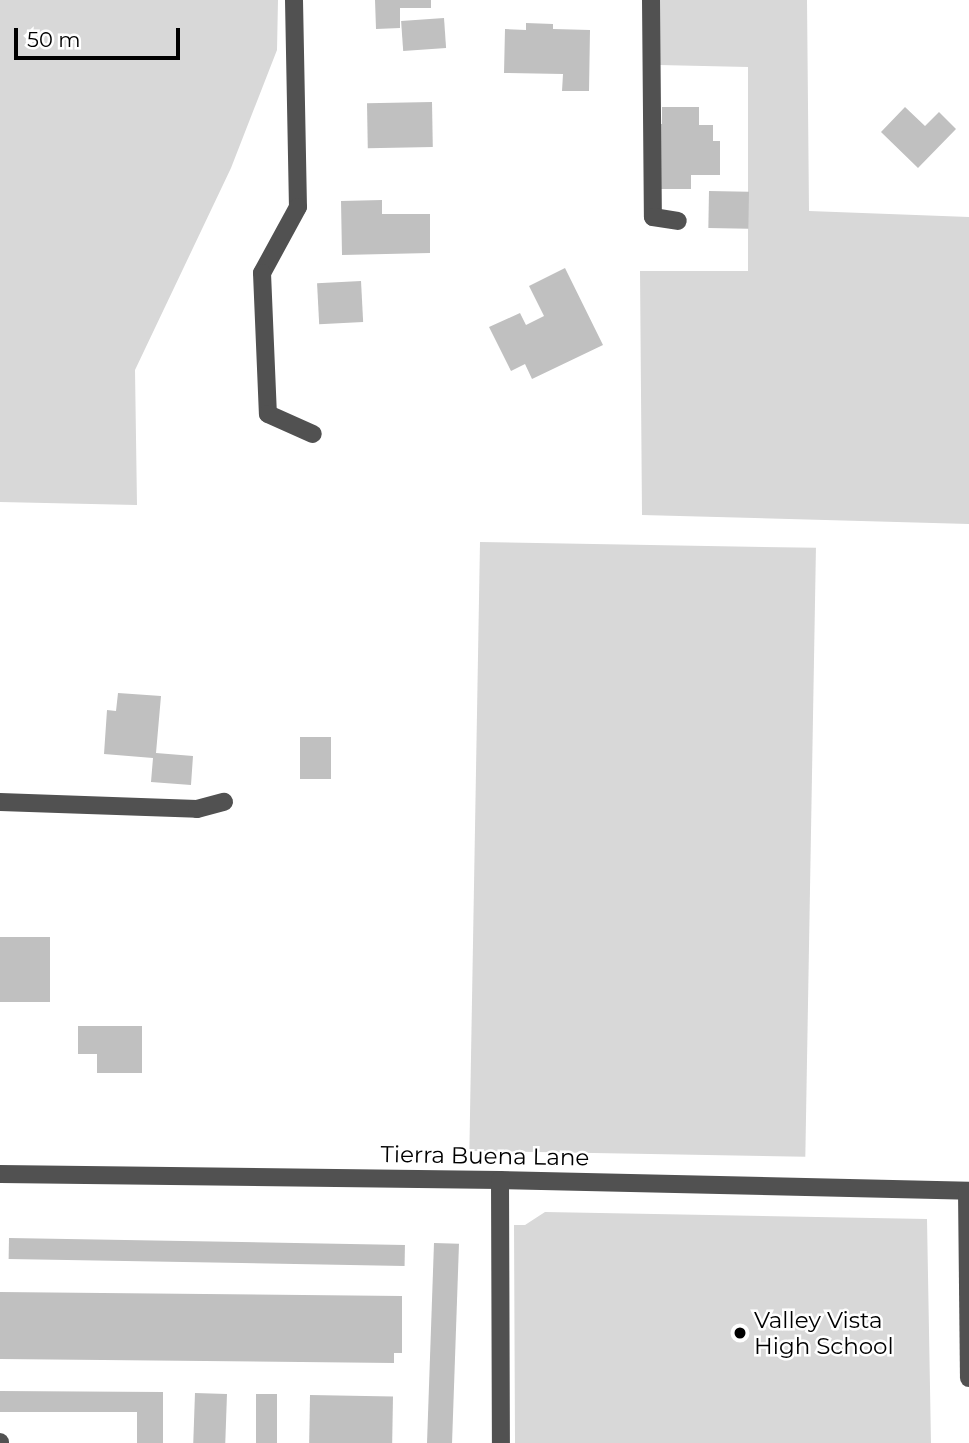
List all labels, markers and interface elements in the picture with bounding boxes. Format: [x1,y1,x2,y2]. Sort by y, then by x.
scale bar [18,14,184,58]
text: 50 m [27,27,81,52]
street label: Tierra Buena Lane [380,1140,590,1172]
place label: Valley Vista High School [754,1306,894,1360]
marker: Valley Vista High School [732,1325,748,1341]

